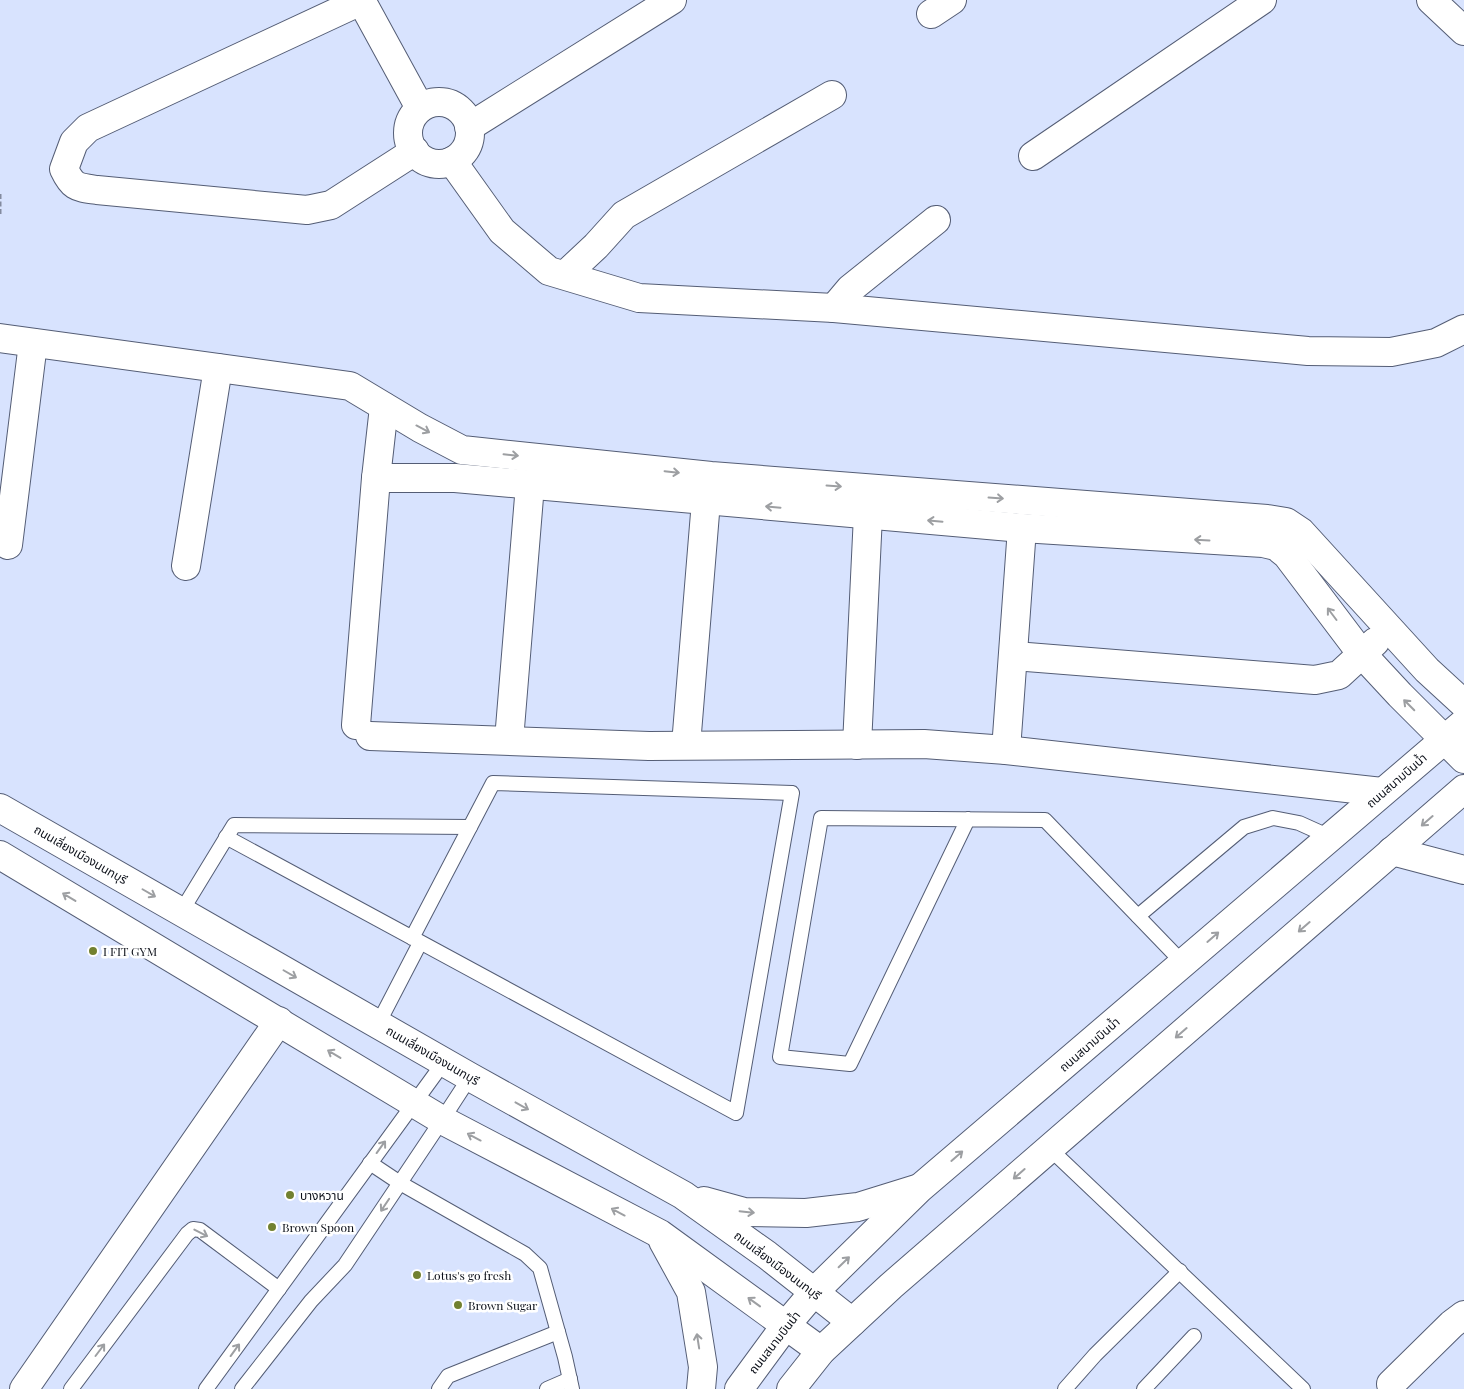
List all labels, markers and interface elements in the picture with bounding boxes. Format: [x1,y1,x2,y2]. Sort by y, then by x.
one-way arrow [415,424,430,434]
one-way arrow [502,450,518,460]
one-way arrow [664,467,680,477]
one-way arrow [826,481,842,490]
one-way arrow [988,493,1004,503]
one-way arrow [765,502,781,512]
one-way arrow [927,516,943,526]
one-way arrow [1194,535,1210,544]
one-way arrow [1326,608,1337,621]
one-way arrow [1404,699,1416,711]
street label: ถนนสนามบินน้ำ [1362,749,1430,811]
one-way arrow [1421,815,1434,826]
street label: ถนนเลี่ยงเมืองนนทบุรี [31,821,131,887]
one-way arrow [141,888,156,898]
one-way arrow [63,891,77,901]
one-way arrow [1298,921,1311,933]
one-way arrow [1207,931,1220,943]
place label: I FIT GYM [103,943,157,959]
marker: I FIT GYM [87,945,99,957]
one-way arrow [282,969,296,979]
street label: ถนนสนามบินน้ำ [1055,1013,1123,1075]
street label: ถนนเลี่ยงเมืองนนทบุรี [383,1022,483,1088]
one-way arrow [1175,1028,1188,1039]
one-way arrow [328,1049,342,1059]
one-way arrow [515,1101,529,1111]
one-way arrow [467,1132,482,1142]
one-way arrow [376,1140,386,1154]
one-way arrow [950,1151,963,1162]
one-way arrow [1013,1168,1026,1179]
place label: บางหวาน [300,1187,344,1203]
marker: บางหวาน [284,1189,296,1201]
one-way arrow [380,1198,390,1212]
one-way arrow [611,1207,626,1216]
one-way arrow [738,1207,754,1217]
place label: Brown Spoon [282,1219,354,1235]
marker: Brown Spoon [266,1221,278,1233]
street label: ถนนเลี่ยงเมืองนนทบุรี [731,1227,825,1303]
one-way arrow [194,1228,209,1238]
one-way arrow [838,1256,851,1268]
place label: Lotus's go fresh [427,1267,511,1283]
marker: Lotus's go fresh [411,1269,423,1281]
one-way arrow [747,1296,761,1307]
place label: Brown Sugar [468,1297,538,1313]
marker: Brown Sugar [452,1299,464,1311]
street label: ถนนสนามบินน้ำ [745,1307,803,1377]
one-way arrow [693,1333,703,1349]
one-way arrow [230,1343,240,1357]
one-way arrow [95,1344,106,1357]

